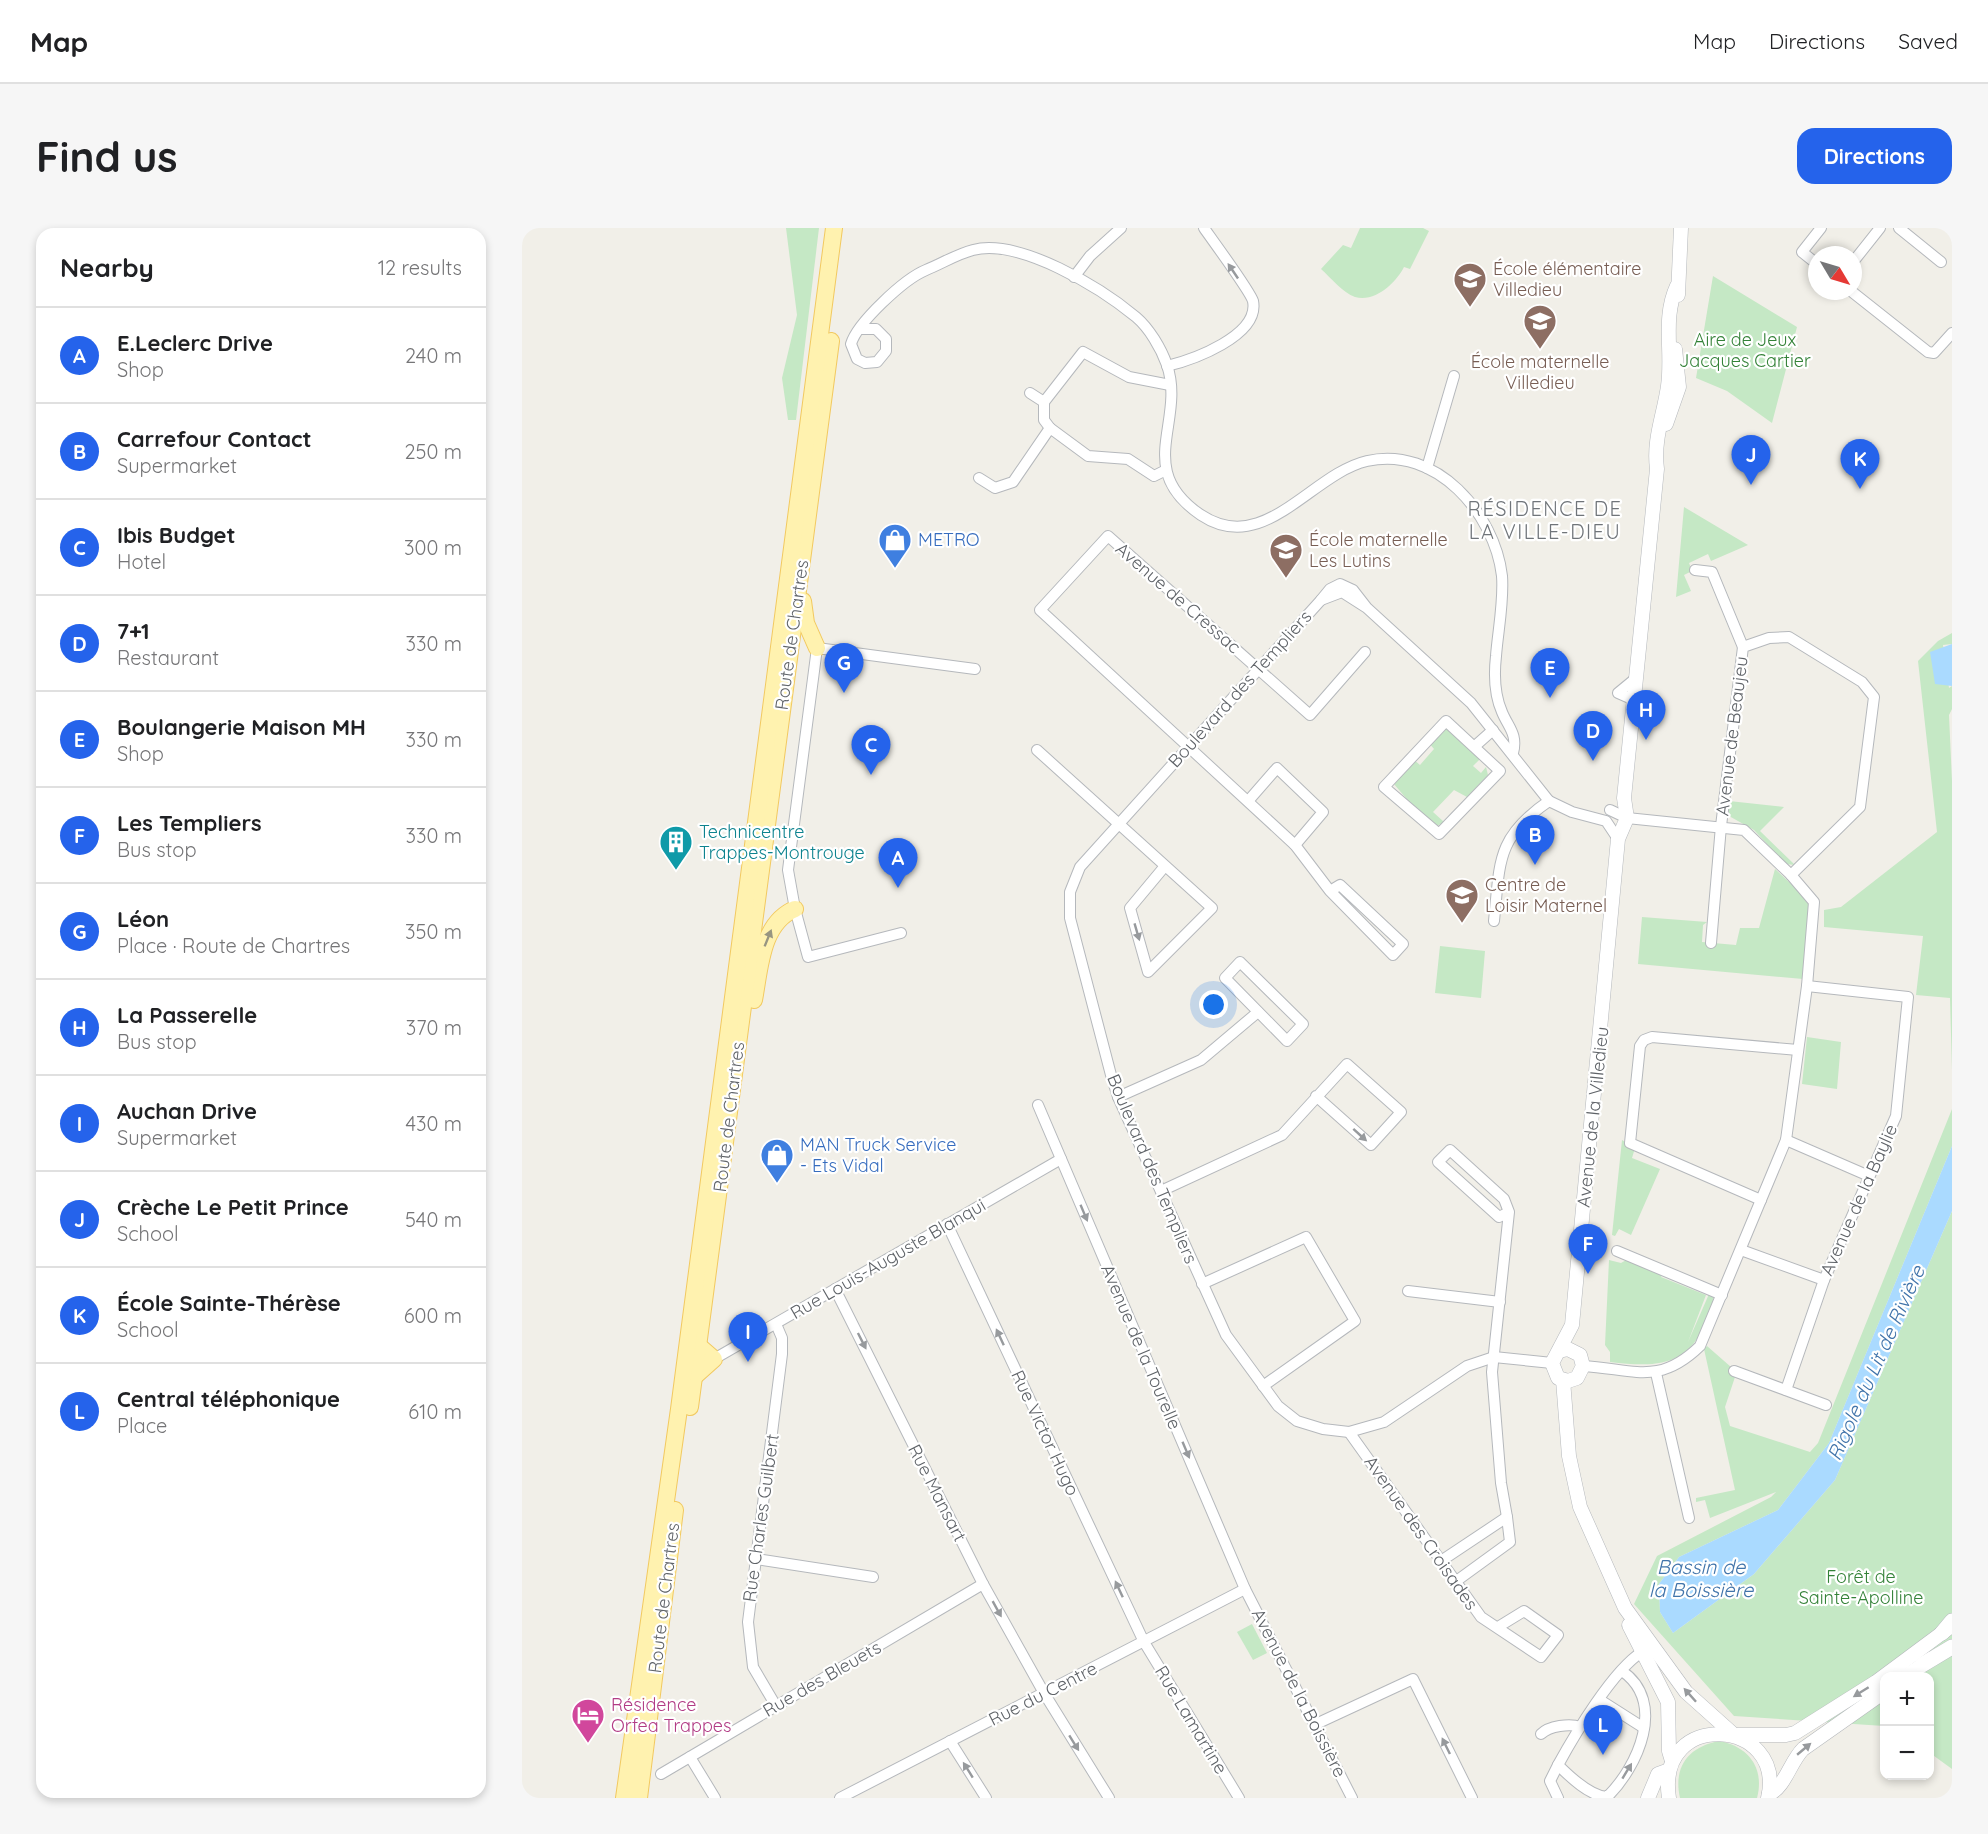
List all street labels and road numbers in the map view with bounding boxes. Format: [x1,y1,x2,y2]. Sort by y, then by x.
street label: Avenue de Cressac [1111,537,1246,658]
street label: Route de Chartres [770,558,813,711]
street label: Boulevard des Templiers [1163,605,1316,772]
street label: Avenue de Beaujeu [1710,655,1753,817]
street label: Avenue de la Villedieu [1572,1025,1613,1209]
street label: Route de Chartres [708,1040,749,1193]
street label: Boulevard des Templiers [1102,1071,1203,1267]
street label: Avenue de la Baylie [1815,1120,1902,1279]
street label: Rue Louis-Auguste Blanqui [786,1193,990,1324]
street label: Avenue de la Tourelle [1096,1261,1187,1433]
street label: Rue Victor Hugo [1006,1366,1085,1499]
street label: Rue Charles Guilbert [737,1432,784,1603]
street label: Rue Mansart [903,1440,972,1545]
street label: Avenue des Croisades [1360,1451,1483,1614]
street label: Route de Chartres [643,1521,684,1674]
street label: Avenue de la Boissière [1247,1604,1352,1781]
street label: Rue des Bleuets [759,1635,885,1722]
street label: Rue du Centre [985,1656,1101,1731]
street label: Rue Lamartine [1150,1661,1233,1778]

